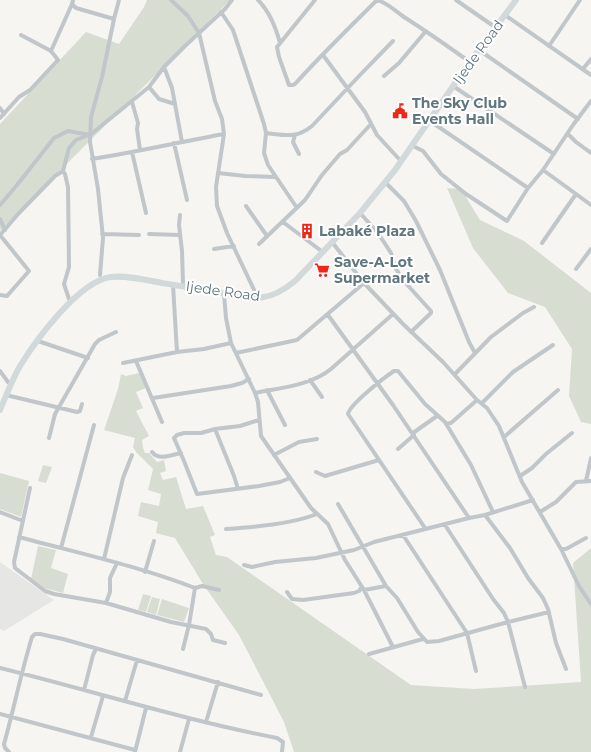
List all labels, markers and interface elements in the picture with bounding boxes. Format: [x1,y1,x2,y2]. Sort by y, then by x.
street label: Ijede Road [449,16,507,88]
place label: The Sky Club Events Hall [412,94,507,128]
public building icon: The Sky Club Events Hall [391,102,409,120]
building icon: Labaké Plaza [298,222,316,240]
place label: Labaké Plaza [319,222,415,240]
place label: Save-A-Lot Supermarket [334,253,430,287]
supermarket icon: Save-A-Lot Supermarket [313,261,331,279]
street label: Ijede Road [185,277,261,305]

